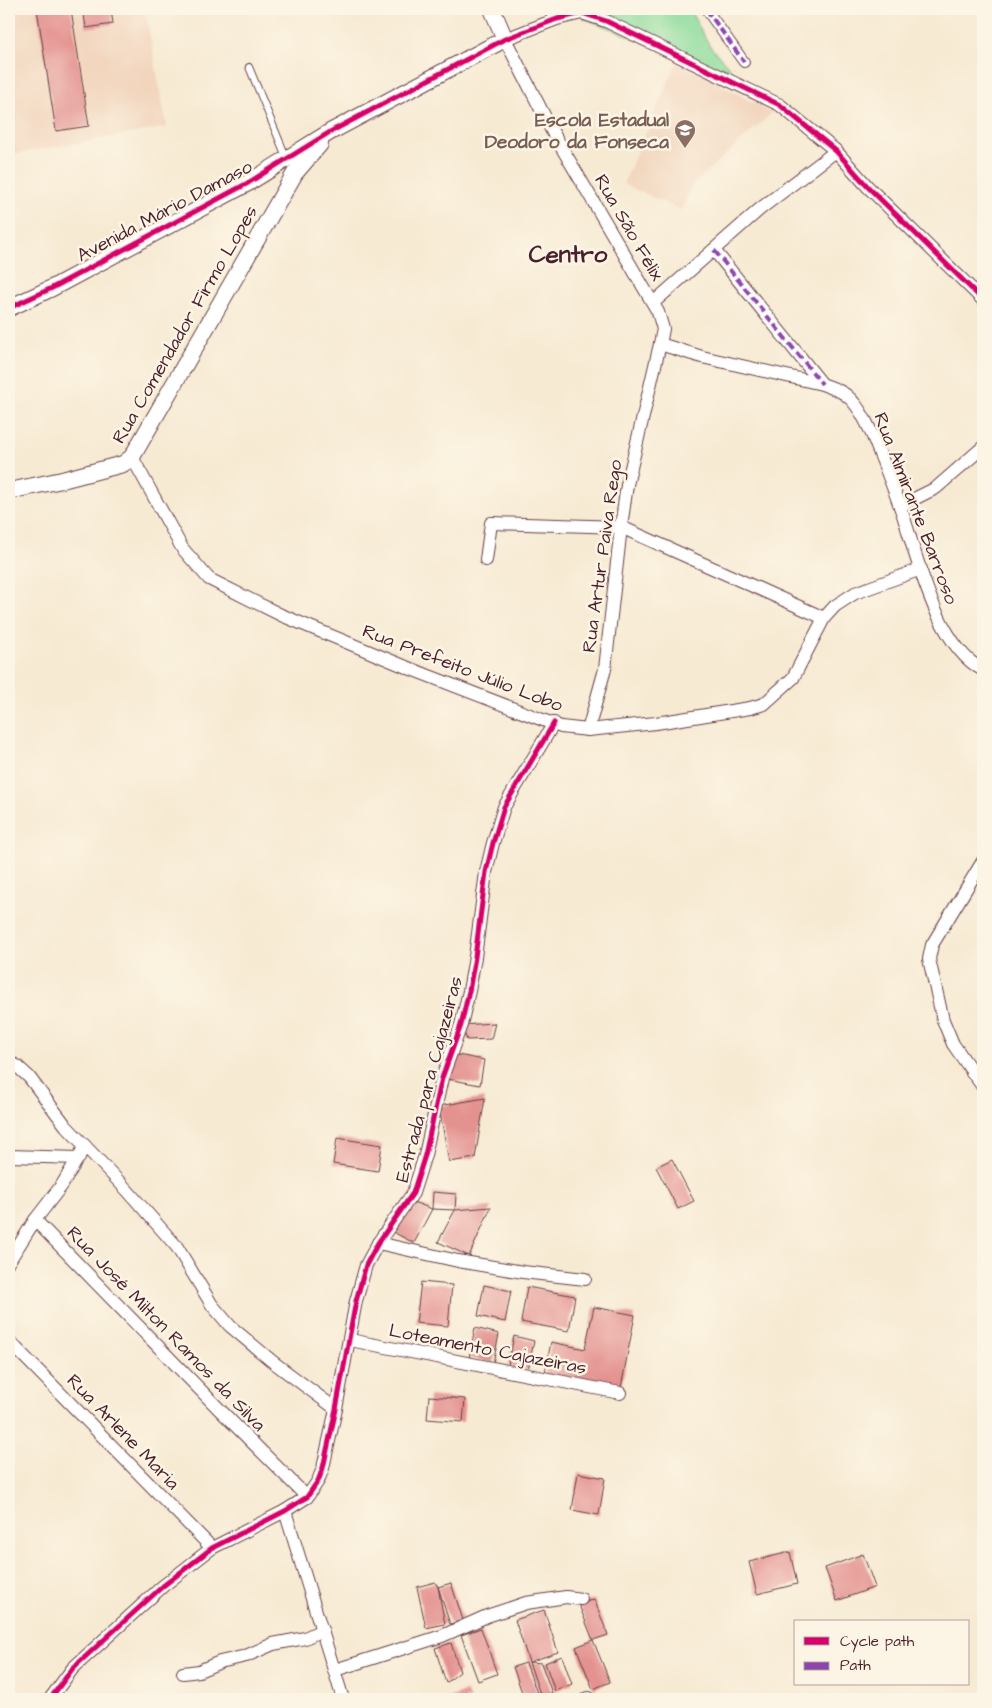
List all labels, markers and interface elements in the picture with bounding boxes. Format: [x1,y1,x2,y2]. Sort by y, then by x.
place label: Escola Estadual Deodoro da Fonseca [485,107,669,156]
school or university icon: Escola Estadual Deodoro da Fonseca [673,118,697,149]
street label: Avenida Mário Damaso [72,153,258,269]
street label: Rua São Félix [587,170,670,286]
street label: Rua Comendador Firmo Lopes [106,201,265,449]
district label: Centro [529,238,608,272]
street label: Rua Almirante Barroso [867,409,965,609]
street label: Rua Artur Paiva Rego [576,458,630,655]
street label: Rua Prefeito Júlio Lobo [358,618,567,719]
street label: Estrada para Cajazeiras [389,973,470,1185]
street label: Rua José Milton Ramos da Silva [60,1220,272,1438]
street label: Loteamento Cajazeiras [387,1317,589,1382]
street label: Rua Arlene Maria [60,1368,186,1496]
legend [794,1620,970,1686]
text: Cycle path [840,1631,915,1653]
text: Path [840,1655,871,1676]

